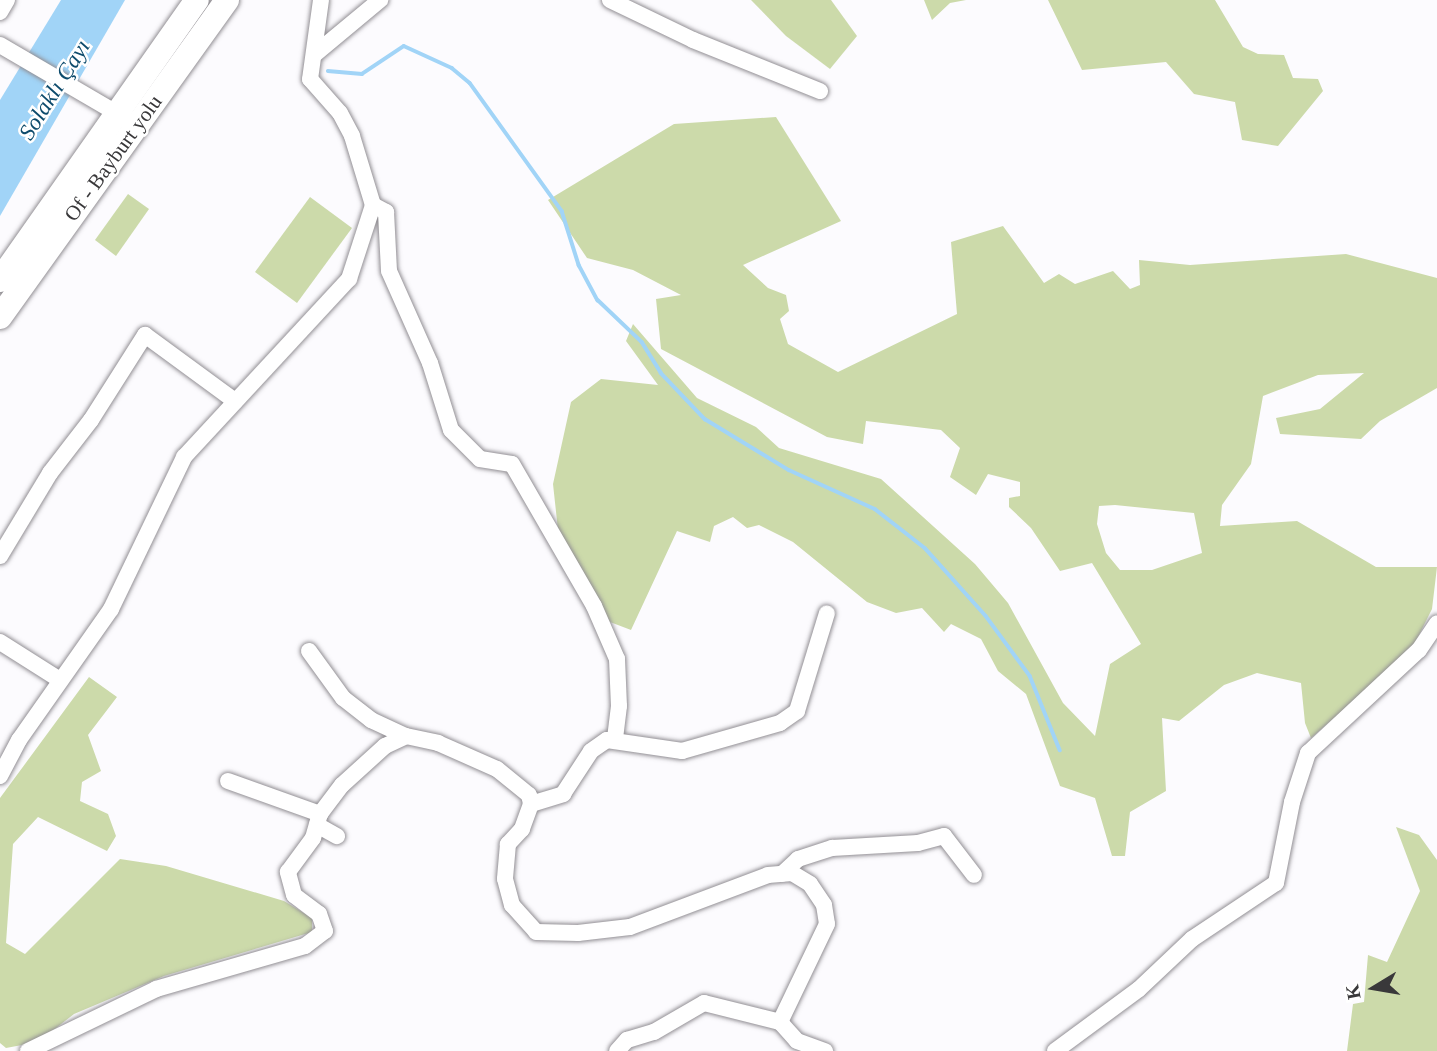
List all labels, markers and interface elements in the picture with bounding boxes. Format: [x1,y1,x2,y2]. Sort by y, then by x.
water label: Solaklı Çayı [13,35,97,145]
street label: Of - Bayburt yolu [59,90,167,226]
north arrow [1339,953,1409,1023]
text: K [1341,983,1365,1001]

